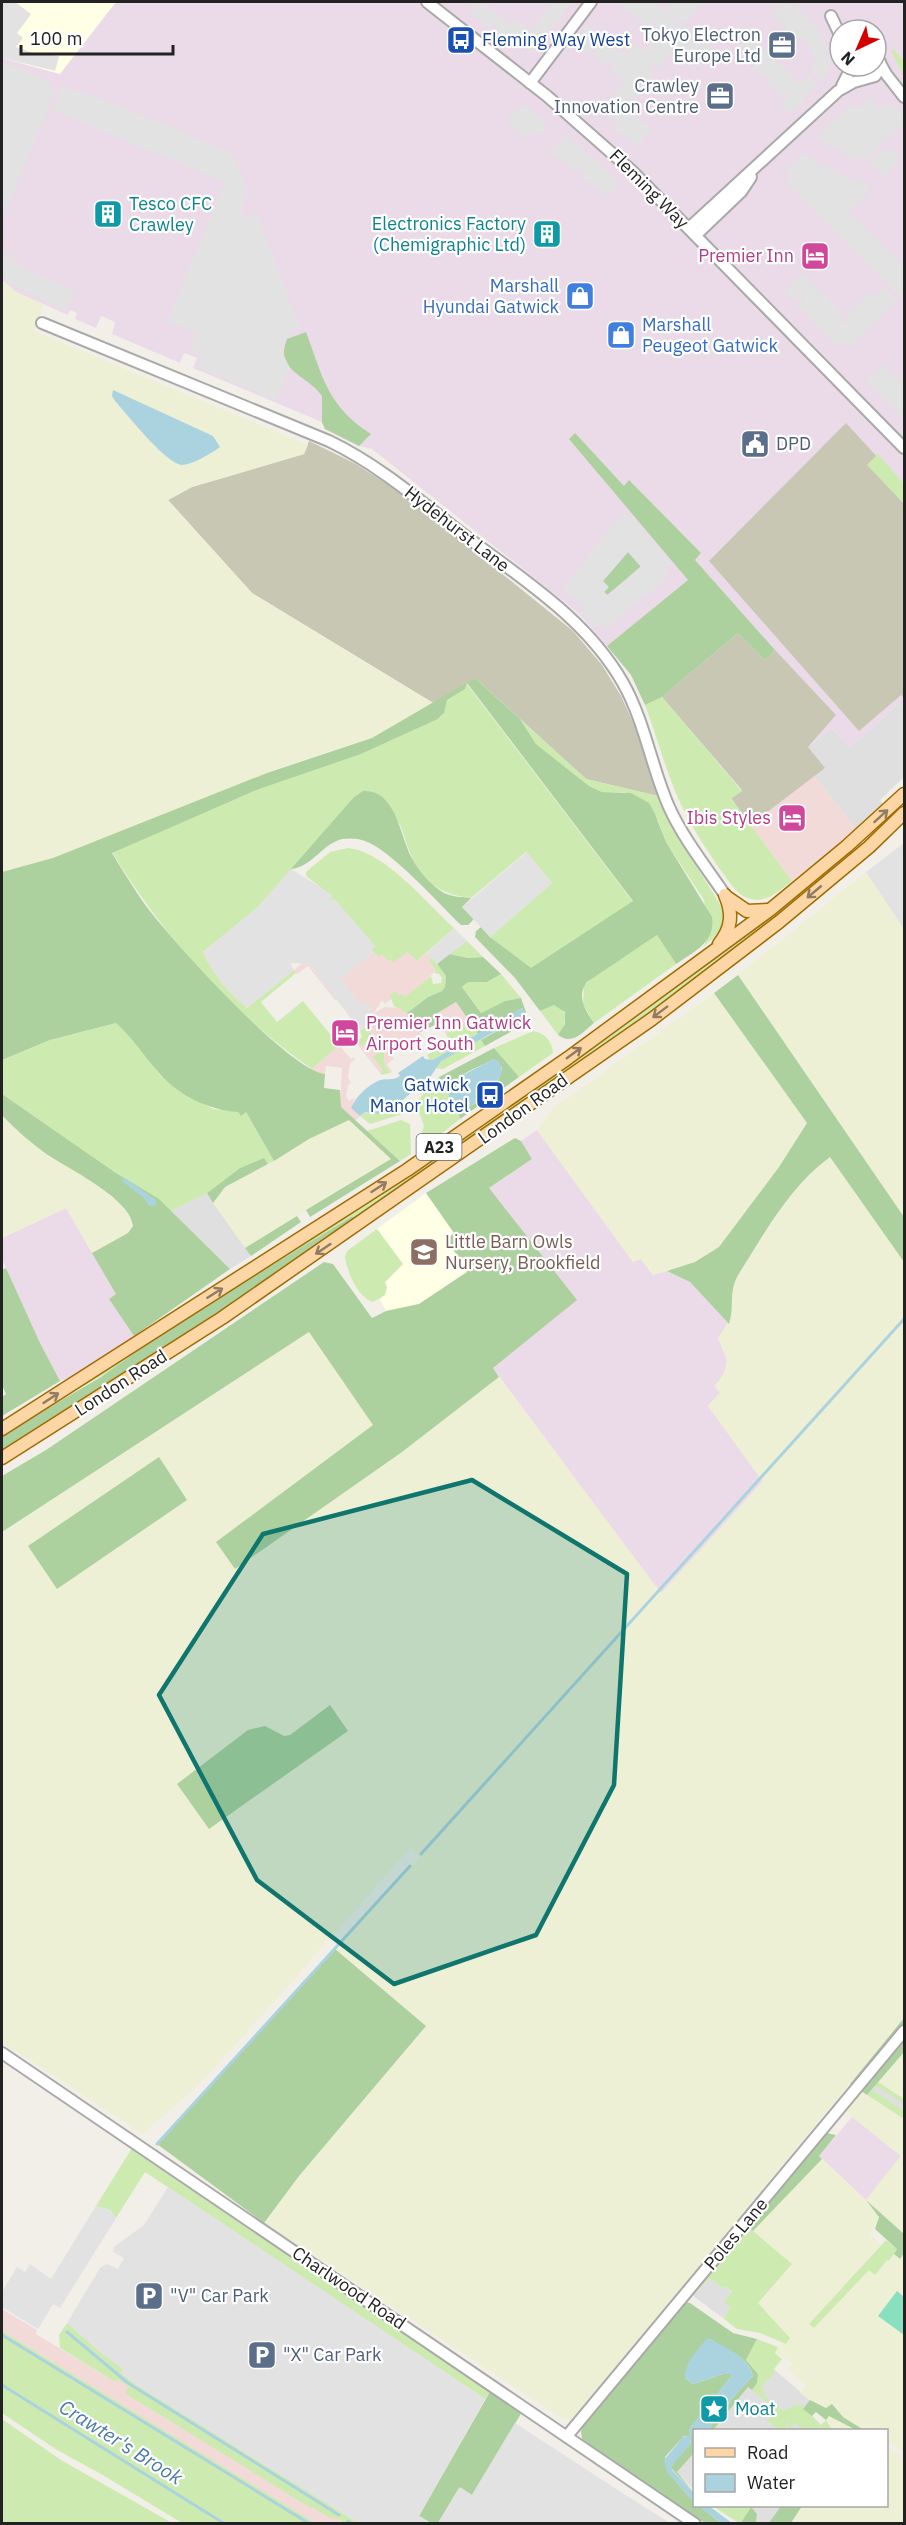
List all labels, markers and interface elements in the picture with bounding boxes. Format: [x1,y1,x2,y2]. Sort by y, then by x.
scale bar [21,18,172,56]
north arrow [828,18,888,78]
place label: Tokyo Electron Europe Ltd [642,23,761,67]
bus stop icon: Fleming Way West [445,24,477,56]
text: 100 m [30,27,82,50]
place label: Fleming Way West [482,28,630,51]
office icon: Tokyo Electron Europe Ltd [766,29,798,61]
text: N [836,48,859,70]
place label: Crawley Innovation Centre [554,74,699,118]
office icon: Crawley Innovation Centre [704,80,736,112]
street label: Fleming Way [605,144,694,233]
place label: Tesco CFC Crawley [129,192,212,236]
building icon: Tesco CFC Crawley [92,198,124,230]
place label: Electronics Factory (Chemigraphic Ltd) [372,212,526,256]
building icon: Electronics Factory (Chemigraphic Ltd) [531,218,563,250]
hotel icon: Premier Inn [799,240,831,272]
place label: Premier Inn [698,244,794,267]
place label: Marshall Hyundai Gatwick [423,274,560,318]
shop icon: Marshall Hyundai Gatwick [564,280,596,312]
place label: Marshall Peugeot Gatwick [642,313,778,357]
shop icon: Marshall Peugeot Gatwick [605,319,637,351]
public building icon: DPD [739,428,771,460]
place label: DPD [776,432,811,455]
street label: Hydehurst Lane [400,480,514,577]
hotel icon: Ibis Styles [776,802,808,834]
place label: Ibis Styles [687,806,771,829]
one-way arrow [873,809,888,823]
one-way arrow [806,886,822,899]
one-way arrow [653,1006,669,1019]
place label: Premier Inn Gatwick Airport South [366,1011,532,1055]
hotel icon: Premier Inn Gatwick Airport South [329,1017,361,1049]
one-way arrow [566,1047,582,1059]
street label: London Road [473,1068,572,1149]
place label: Gatwick Manor Hotel [370,1073,470,1117]
bus stop icon: Gatwick Manor Hotel [474,1079,506,1111]
road number: A23 [416,1134,462,1160]
one-way arrow [370,1181,387,1193]
place label: Little Barn Owls Nursery, Brookfield [445,1230,600,1274]
school or university icon: Little Barn Owls Nursery, Brookfield [408,1236,440,1268]
one-way arrow [315,1243,332,1255]
one-way arrow [206,1286,223,1298]
street label: London Road [70,1344,171,1421]
one-way arrow [42,1392,59,1404]
street label: Poles Lane [699,2193,773,2274]
street label: Charlwood Road [288,2241,411,2334]
parking icon: "V" Car Park [133,2280,165,2312]
place label: "V" Car Park [170,2284,269,2307]
parking icon: "X" Car Park [246,2339,278,2371]
place label: "X" Car Park [283,2343,382,2366]
water label: Crawter's Brook [54,2393,189,2491]
place icon: Moat [698,2393,730,2425]
place label: Moat [735,2397,776,2420]
legend [693,2429,888,2507]
text: Road [747,2441,788,2464]
text: Water [747,2471,796,2494]

